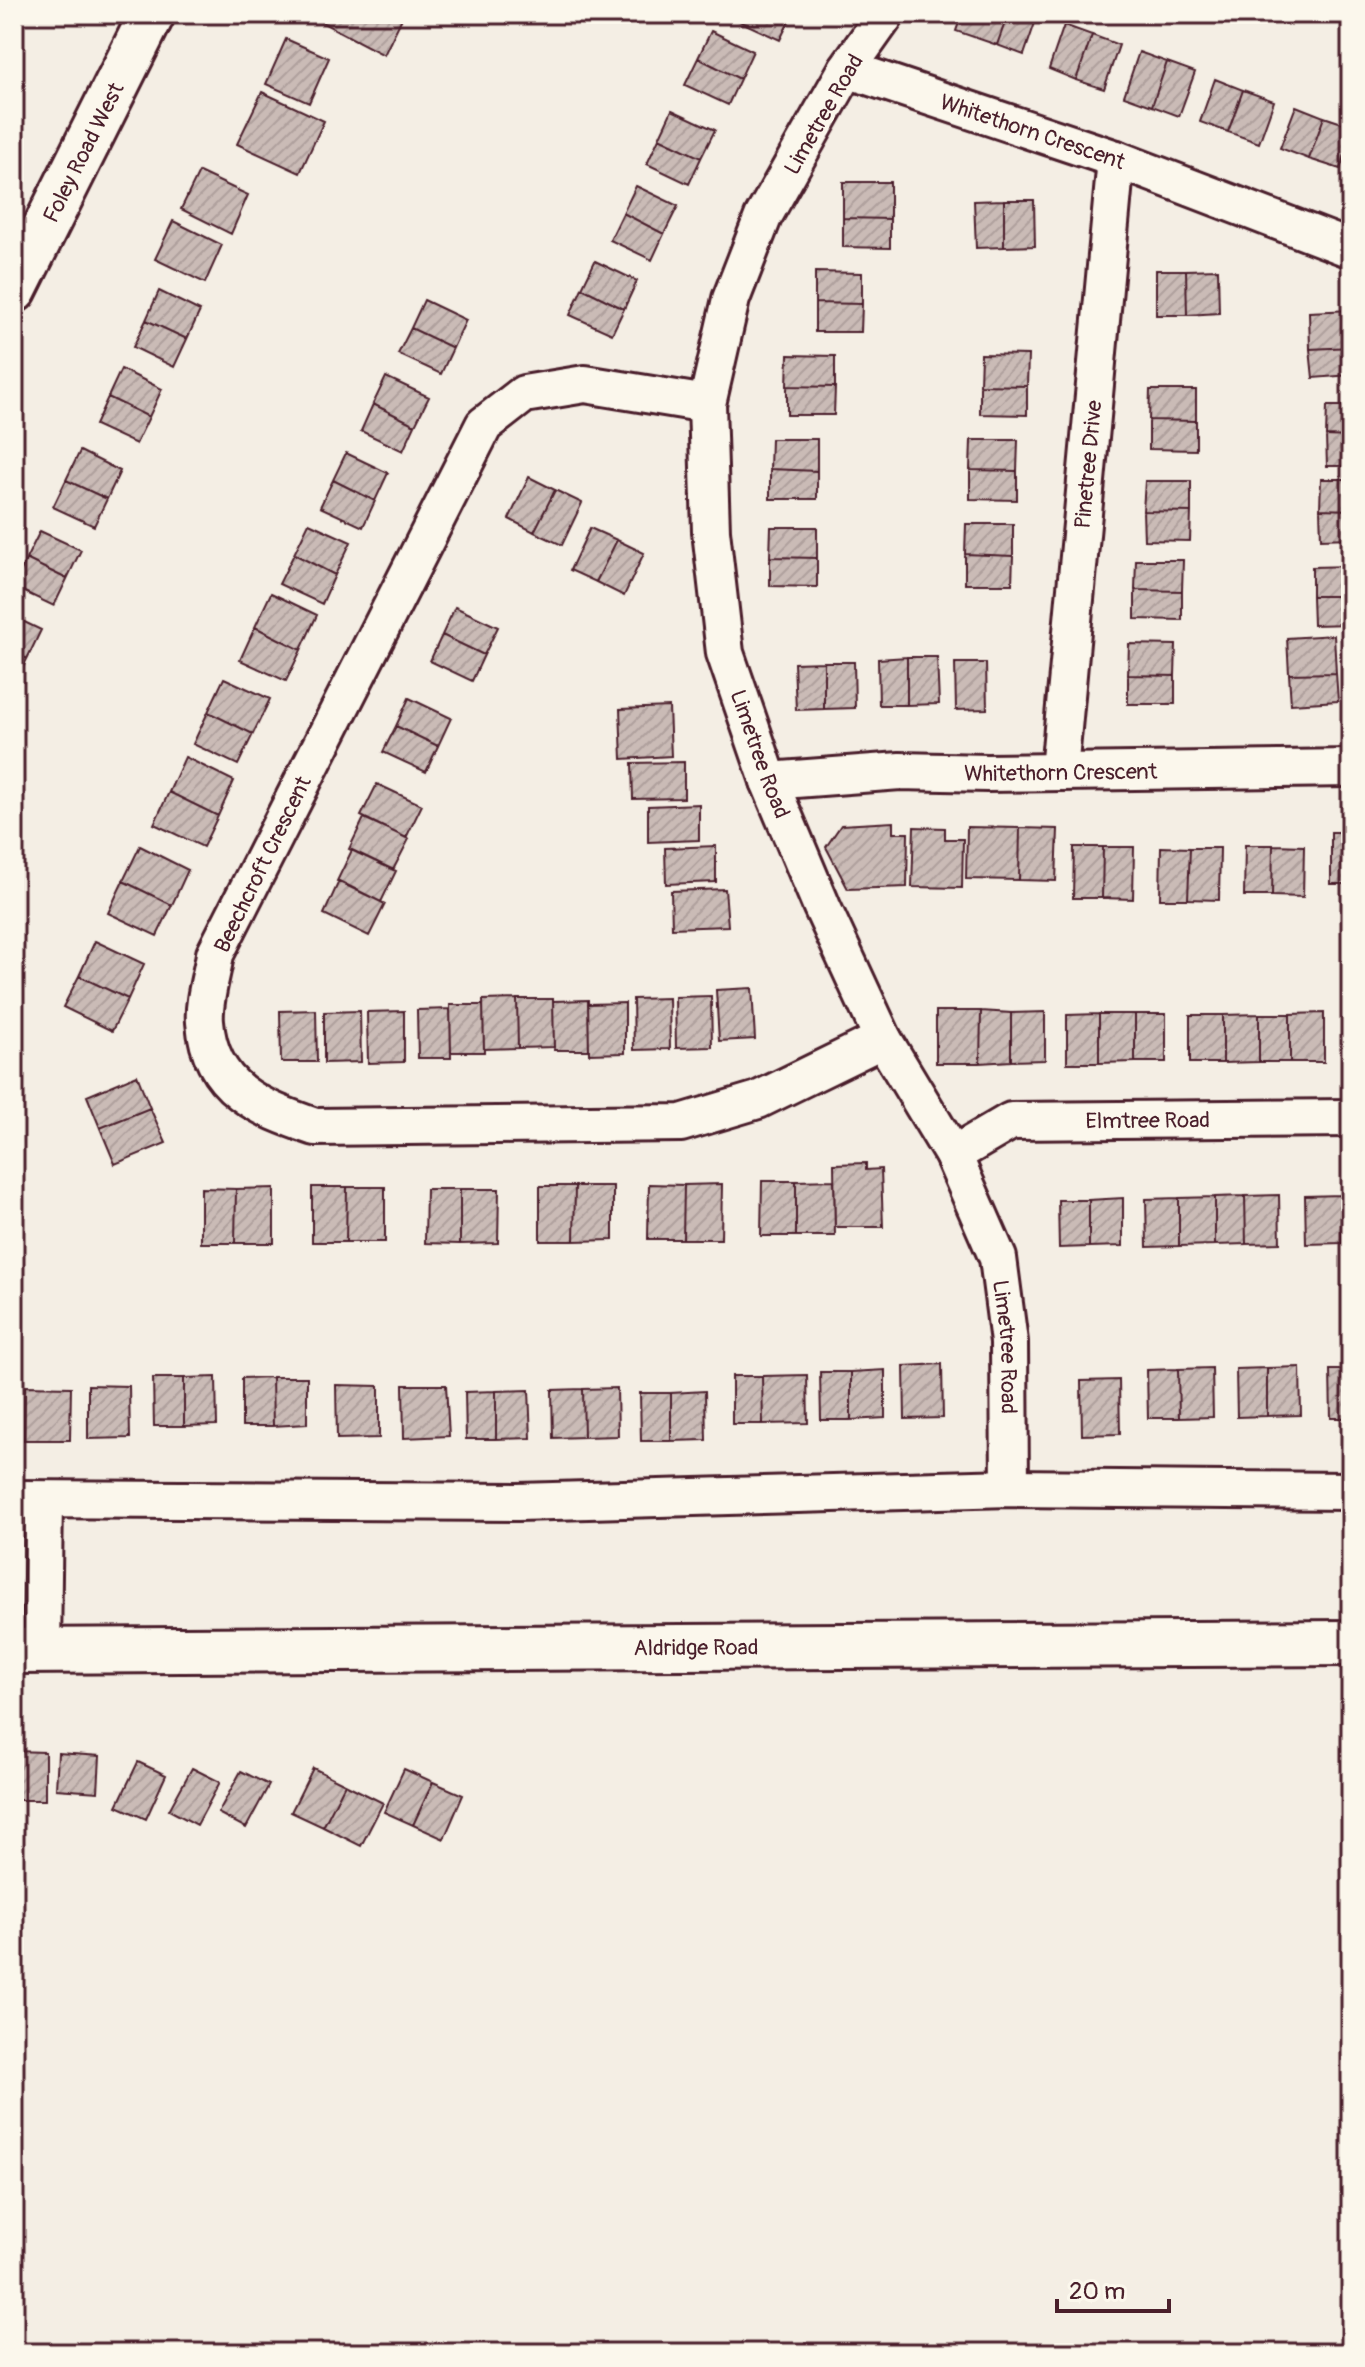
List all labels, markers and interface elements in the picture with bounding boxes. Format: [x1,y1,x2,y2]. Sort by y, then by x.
street label: Limetree Road [778,49,870,180]
street label: Foley Road West [37,78,131,227]
street label: Whitethorn Crescent [936,88,1129,176]
street label: Pinetree Drive [1069,399,1108,530]
street label: Limetree Road [724,686,796,823]
street label: Whitethorn Crescent [963,758,1158,788]
street label: Beechcroft Crescent [208,771,318,957]
street label: Elmtree Road [1085,1106,1210,1135]
street label: Limetree Road [986,1278,1022,1414]
street label: Aldridge Road [633,1634,759,1662]
scale bar [1057,2263,1169,2313]
text: 20 m [1069,2277,1125,2306]

